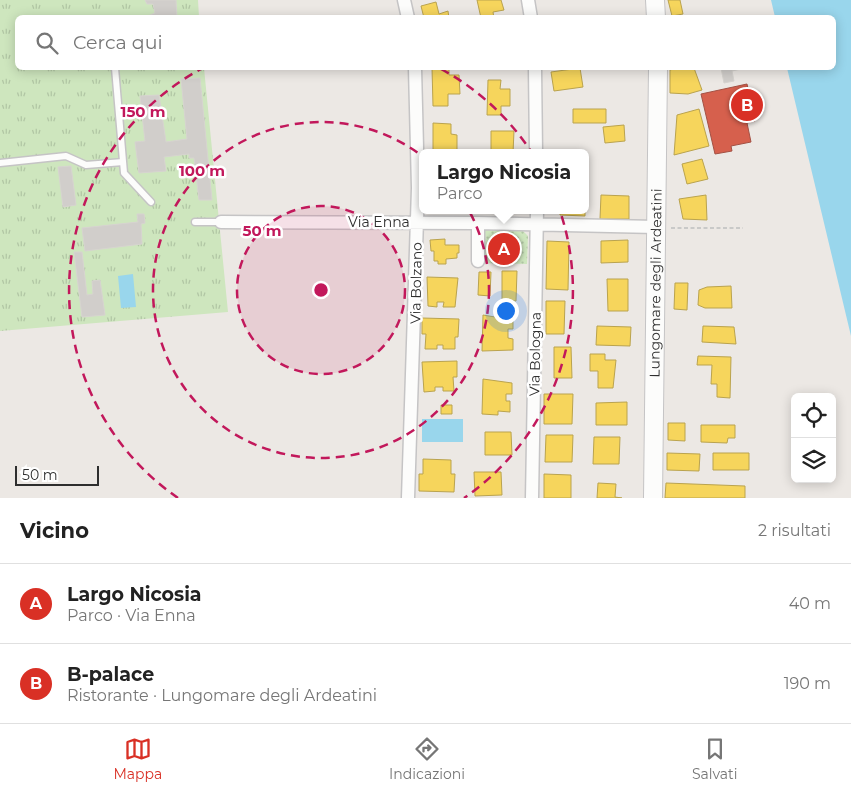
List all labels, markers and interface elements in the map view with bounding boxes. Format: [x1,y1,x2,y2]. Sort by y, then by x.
search box [15,15,836,70]
icon: search [33,29,61,57]
text: Cerca qui [73,31,163,54]
pin: B [731,86,763,124]
text: 150 m [121,102,165,121]
popup [419,149,589,214]
text: 100 m [179,161,225,180]
text: Largo Nicosia [437,161,571,184]
text: Parco [437,184,483,203]
street label: Lungomare degli Ardeatini [645,188,666,378]
street label: Via Enna [348,213,410,231]
text: 50 m [242,221,282,240]
pin: A [488,230,520,268]
street label: Via Bolzano [406,242,426,324]
centre of rings [312,281,330,299]
your location [493,298,519,324]
street label: Via Bologna [525,312,545,396]
map controls [791,393,836,483]
button: locate [791,393,836,438]
button: layers [791,438,836,483]
scale bar [15,463,99,486]
text: 50 m [22,466,58,484]
text: Vicino [20,518,89,543]
text: 2 risultati [758,521,831,540]
text: Largo Nicosia [67,583,202,606]
text: A [30,594,42,613]
text: 40 m [789,594,831,613]
text: Parco · Via Enna [67,606,196,625]
text: B-palace [67,663,154,686]
text: B [30,674,42,693]
text: 190 m [784,674,831,693]
text: Ristorante · Lungomare degli Ardeatini [67,686,377,705]
tab: Mappa [113,735,162,783]
tab: Indicazioni [389,735,465,783]
tab: Salvati [692,735,738,783]

